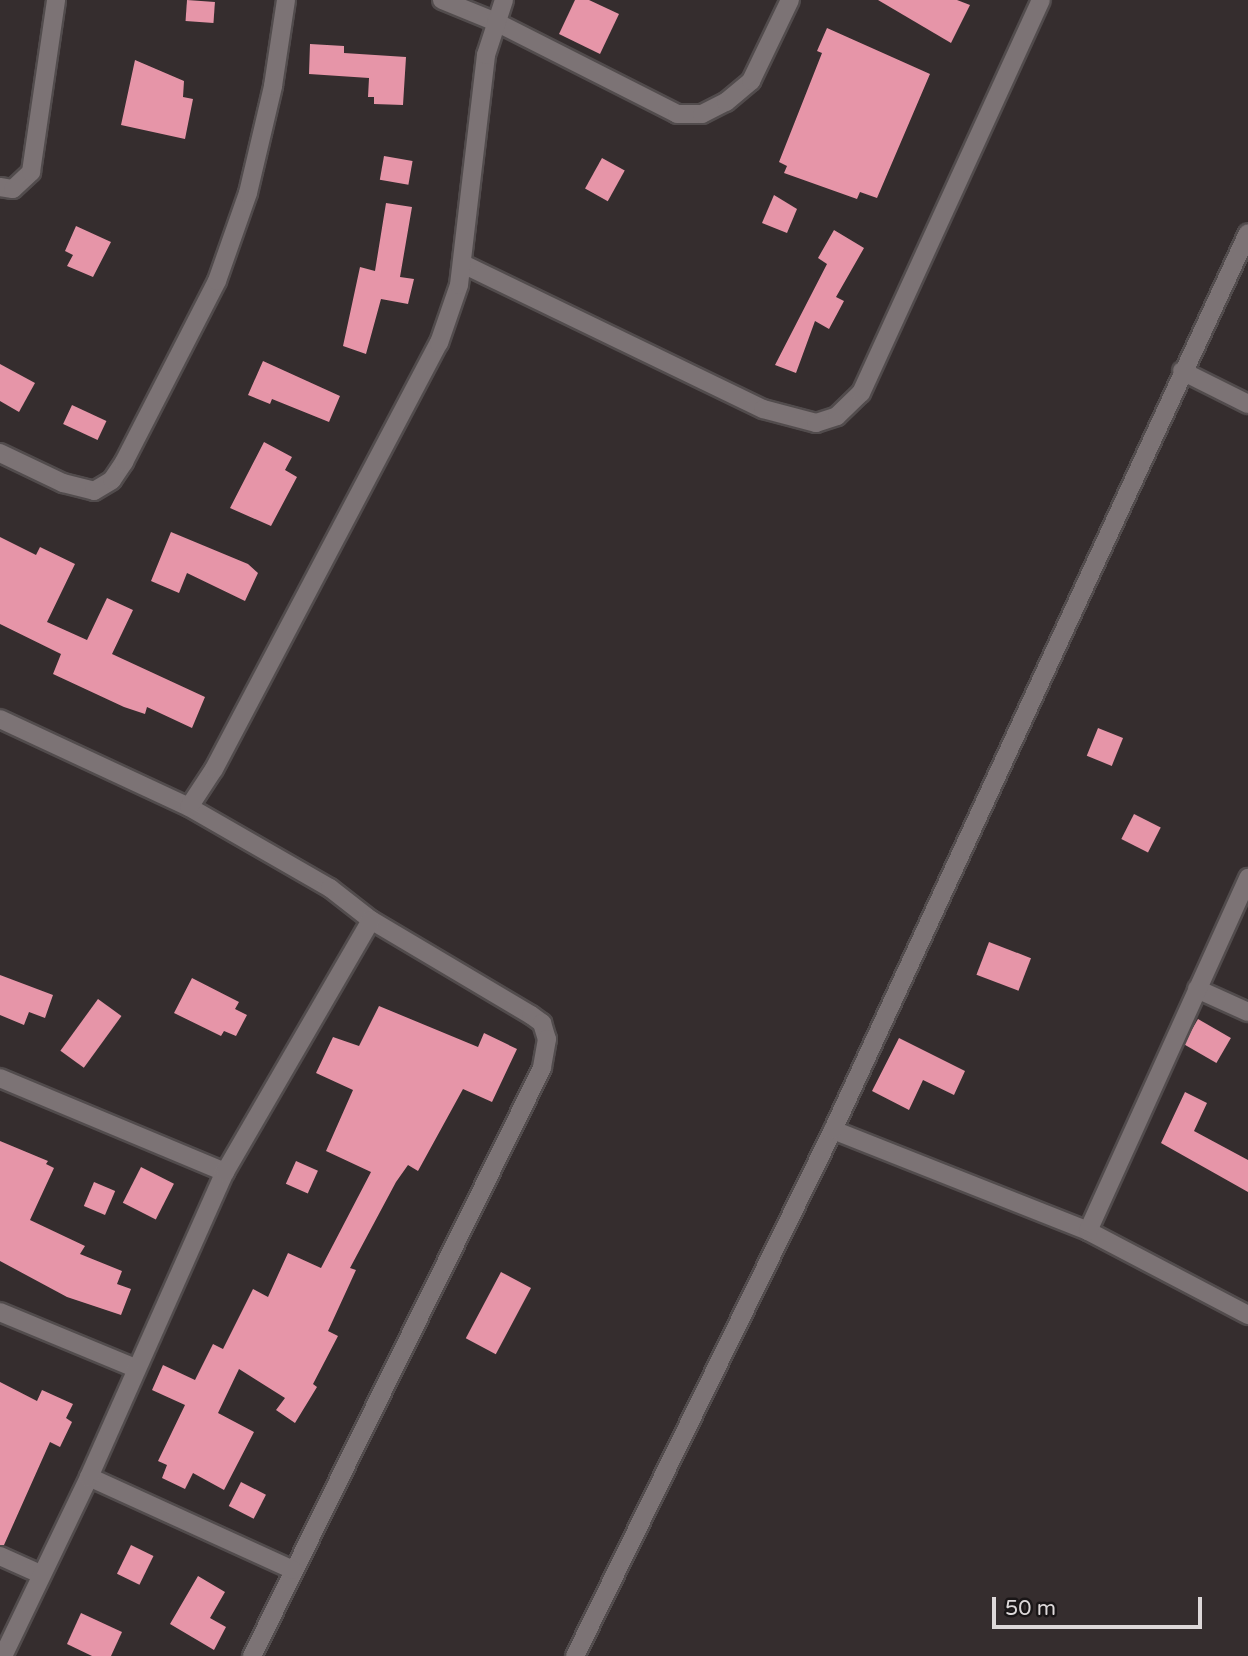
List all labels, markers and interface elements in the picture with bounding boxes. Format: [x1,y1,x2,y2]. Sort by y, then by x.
scale bar [996,1582,1206,1626]
text: 50 m [1005,1596,1056,1621]

